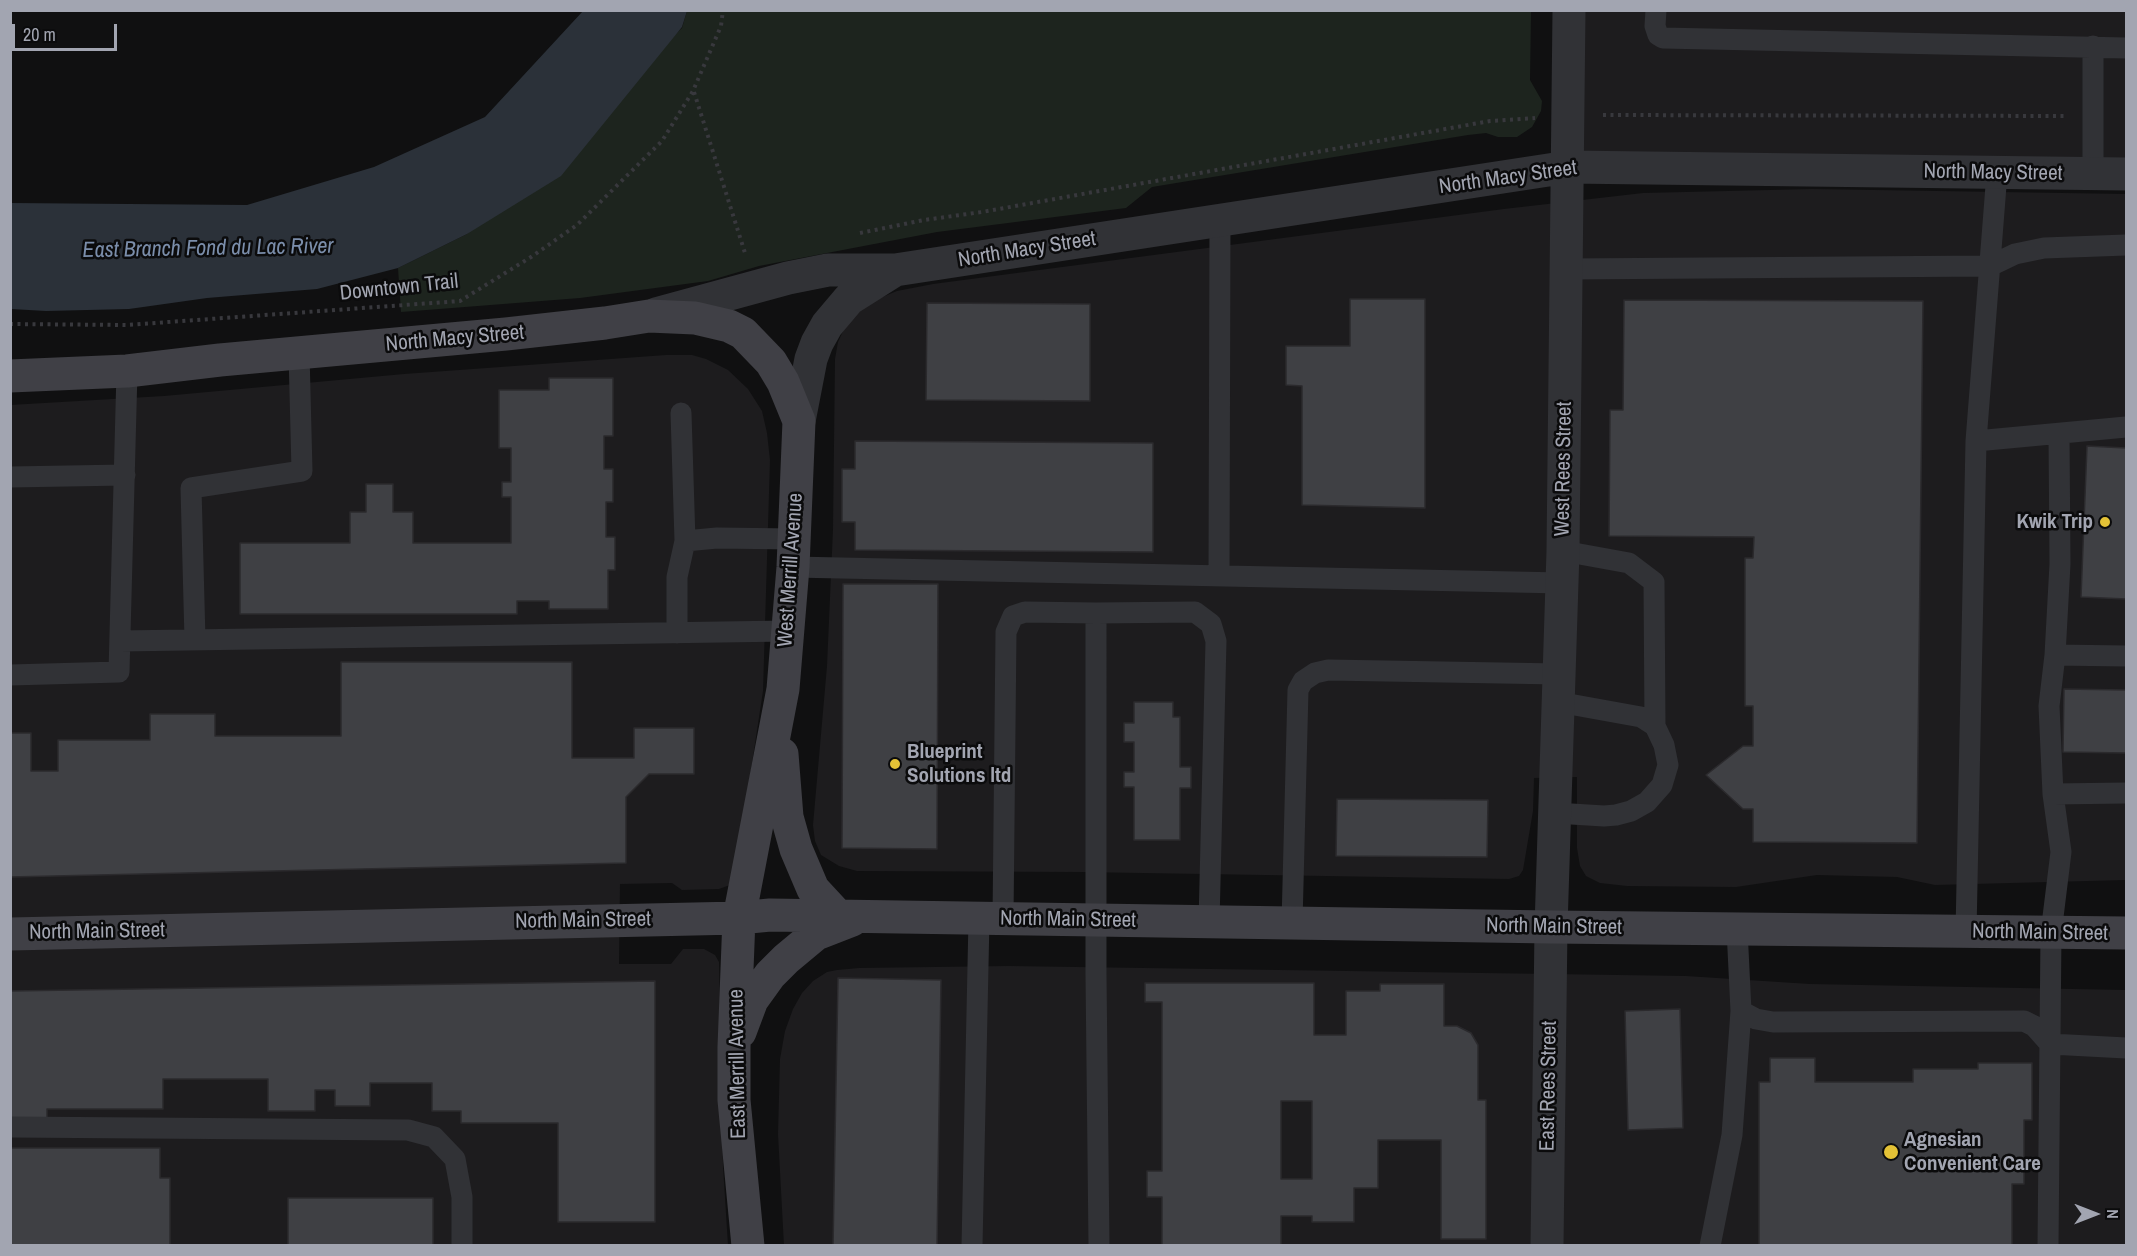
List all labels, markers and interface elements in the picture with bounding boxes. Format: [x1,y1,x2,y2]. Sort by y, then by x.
scale bar [15,12,120,50]
text: 20 m [23,22,56,47]
street label: North Macy Street [1438,156,1578,200]
street label: North Macy Street [1923,159,2063,187]
street label: North Macy Street [956,227,1098,273]
water label: East Branch Fond du Lac River [82,234,334,264]
street label: Downtown Trail [339,269,459,307]
street label: North Macy Street [385,320,525,358]
street label: West Rees Street [1550,401,1578,537]
street label: West Merrill Avenue [773,492,809,648]
place label: Kwik Trip [2016,509,2093,535]
marker: Kwik Trip [2098,515,2112,529]
place label: Blueprint Solutions ltd [907,739,1011,789]
marker: Blueprint Solutions ltd [888,757,902,771]
street label: North Main Street [1000,906,1136,934]
street label: North Main Street [515,907,651,935]
street label: North Main Street [1486,913,1622,941]
street label: North Main Street [29,918,165,946]
street label: North Main Street [1972,919,2108,947]
street label: East Merrill Avenue [724,989,752,1139]
street label: East Rees Street [1535,1021,1563,1151]
place label: Agnesian Convenient Care [1904,1127,2041,1177]
marker: Agnesian Convenient Care [1882,1143,1900,1161]
north arrow [2065,1184,2125,1244]
text: N [2102,1209,2124,1219]

